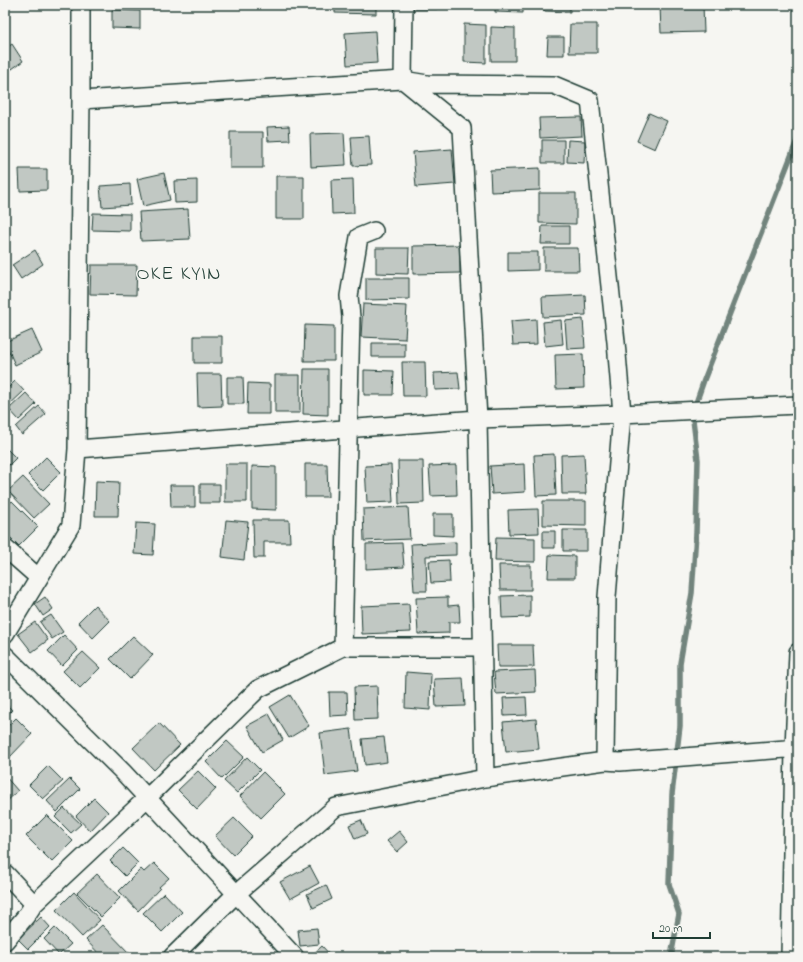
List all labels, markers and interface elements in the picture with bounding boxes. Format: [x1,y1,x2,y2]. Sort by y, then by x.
district label: OKE KYIN [136,260,222,289]
scale bar [653,914,710,940]
text: 20 m [659,920,682,938]

